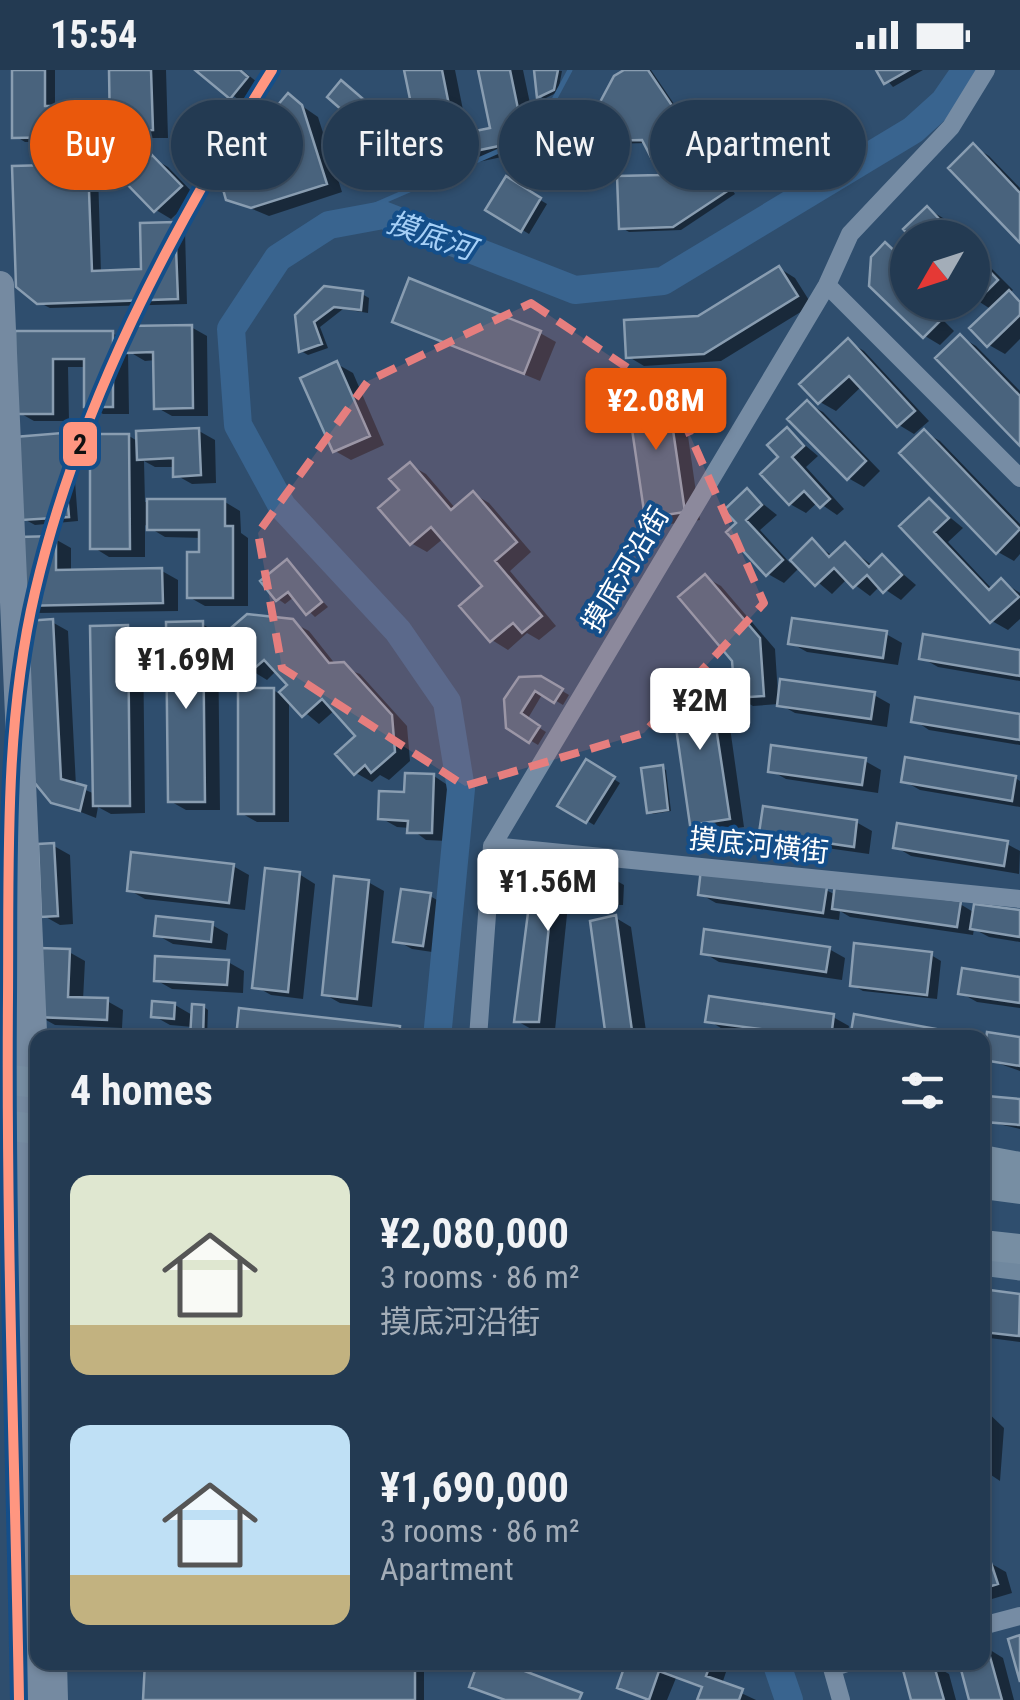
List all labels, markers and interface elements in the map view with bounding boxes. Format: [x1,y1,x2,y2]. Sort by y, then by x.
text: 15:54 [50,13,137,57]
chip: Buy [30,100,151,190]
chip: Rent [171,100,303,190]
chip: Filters [323,100,479,190]
chip: New [499,100,630,190]
chip: Apartment [650,100,866,190]
water label: 摸底河 [383,204,484,268]
north arrow [890,220,990,320]
map controls [890,220,990,320]
pin: ¥2.08M [575,368,737,453]
text: ¥2.08M [607,381,705,419]
line badge: 2 [61,420,99,468]
text: 2 [73,428,87,461]
street label: 摸底河沿街 [575,501,676,638]
pin: ¥1.69M [105,627,267,712]
text: ¥1.69M [137,640,235,678]
pin: ¥2M [652,668,748,753]
text: ¥2M [672,681,728,719]
street label: 摸底河横街 [688,822,830,869]
pin: ¥1.56M [467,849,629,934]
text: ¥1.56M [499,862,597,900]
icon: filters [895,1063,950,1118]
text: 4 homes [70,1066,213,1115]
text: ¥2,080,000 [380,1209,569,1258]
icon: home [150,1215,270,1335]
text: 3 rooms · 86 m² [380,1258,579,1296]
text: 摸底河沿街 [380,1303,540,1341]
text: ¥1,690,000 [380,1463,569,1512]
icon: home [150,1465,270,1585]
text: 3 rooms · 86 m² [380,1512,579,1550]
text: Apartment [380,1550,514,1588]

